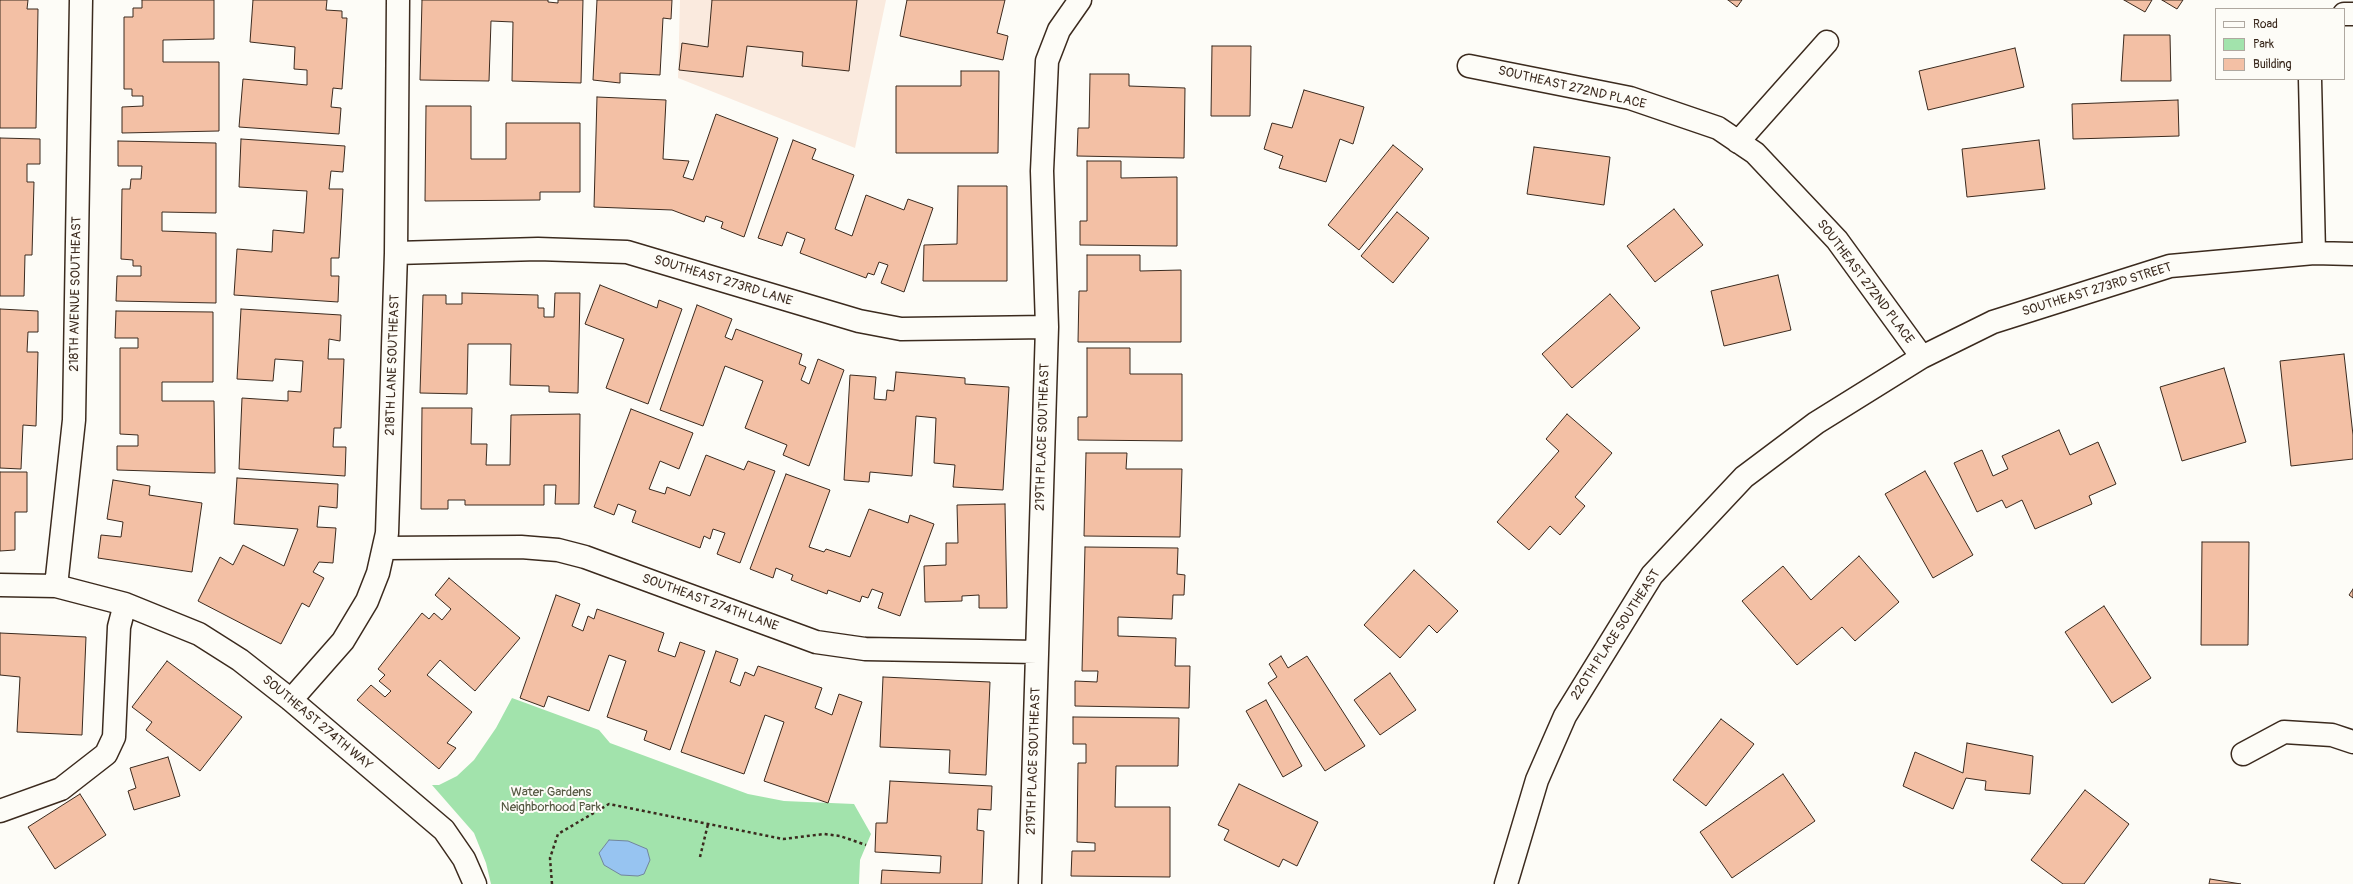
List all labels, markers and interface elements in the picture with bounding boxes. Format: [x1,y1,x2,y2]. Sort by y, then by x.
legend [2215,8,2345,80]
text: Road [2253,17,2278,32]
text: Park [2253,37,2274,52]
text: Building [2253,57,2292,72]
street label: SOUTHEAST 272ND PLACE [1496,63,1648,113]
street label: 218TH AVENUE SOUTHEAST [67,216,85,372]
street label: SOUTHEAST 272ND PLACE [1813,217,1917,347]
street label: SOUTHEAST 273RD LANE [652,253,794,309]
street label: SOUTHEAST 273RD STREET [2020,260,2174,320]
street label: 218TH LANE SOUTHEAST [383,294,403,436]
street label: 219TH PLACE SOUTHEAST [1033,363,1053,511]
street label: 220TH PLACE SOUTHEAST [1568,567,1664,703]
street label: SOUTHEAST 274TH LANE [640,571,780,635]
street label: SOUTHEAST 274TH WAY [259,672,375,774]
street label: 219TH PLACE SOUTHEAST [1024,687,1044,835]
park label: Water Gardens Neighborhood Park [501,785,601,816]

